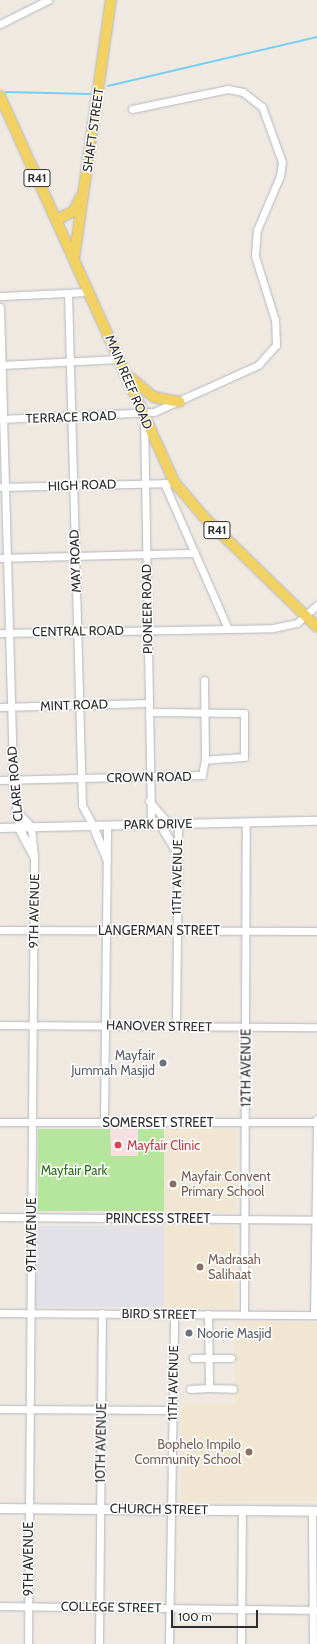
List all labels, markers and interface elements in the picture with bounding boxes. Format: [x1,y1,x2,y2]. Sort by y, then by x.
street label: SHAFT STREET [79,87,107,173]
road number: R41 [23,168,51,188]
street label: MAIN REEF ROAD [102,332,156,432]
street label: TERRACE ROAD [25,408,117,426]
street label: HIGH ROAD [48,476,116,494]
road number: R41 [203,520,231,540]
street label: MAY ROAD [66,529,84,593]
street label: PIONEER ROAD [138,564,156,654]
street label: CENTRAL ROAD [32,622,124,640]
street label: MINT ROAD [40,696,108,714]
street label: CLARE ROAD [4,746,26,822]
street label: CROWN ROAD [106,768,192,786]
street label: PARK DRIVE [123,816,193,832]
street label: 11TH AVENUE [169,839,185,915]
street label: 9TH AVENUE [26,874,42,948]
street label: LANGERMAN STREET [98,922,220,938]
street label: HANOVER STREET [106,1017,212,1035]
street label: 12TH AVENUE [238,1029,254,1107]
place label: Mayfair Jummah Masjid [71,1048,155,1079]
marker: Mayfair Jummah Masjid [158,1058,168,1068]
street label: SOMERSET STREET [102,1114,214,1130]
place label: Mayfair Clinic [127,1137,200,1153]
marker: Mayfair Clinic [112,1139,124,1151]
park label: Mayfair Park [41,1162,107,1178]
place label: Mayfair Convent Primary School [181,1169,271,1200]
marker: Mayfair Convent Primary School [168,1179,178,1189]
street label: 9TH AVENUE [23,1198,39,1272]
street label: PRINCESS STREET [106,1210,210,1226]
place label: Madrasah Salihaat [208,1252,261,1283]
marker: Madrasah Salihaat [195,1262,205,1272]
street label: BIRD STREET [121,1306,197,1322]
place label: Noorie Masjid [197,1325,272,1341]
marker: Noorie Masjid [184,1328,194,1338]
street label: 11TH AVENUE [165,1345,181,1421]
street label: 10TH AVENUE [93,1403,109,1483]
place label: Bophelo Impilo Community School [135,1437,241,1468]
marker: Bophelo Impilo Community School [244,1447,254,1457]
street label: CHURCH STREET [110,1500,208,1518]
street label: 9TH AVENUE [20,1522,36,1596]
street label: COLLEGE STREET [61,1598,161,1616]
scale bar [173,1602,260,1628]
text: 100 m [178,1609,212,1624]

